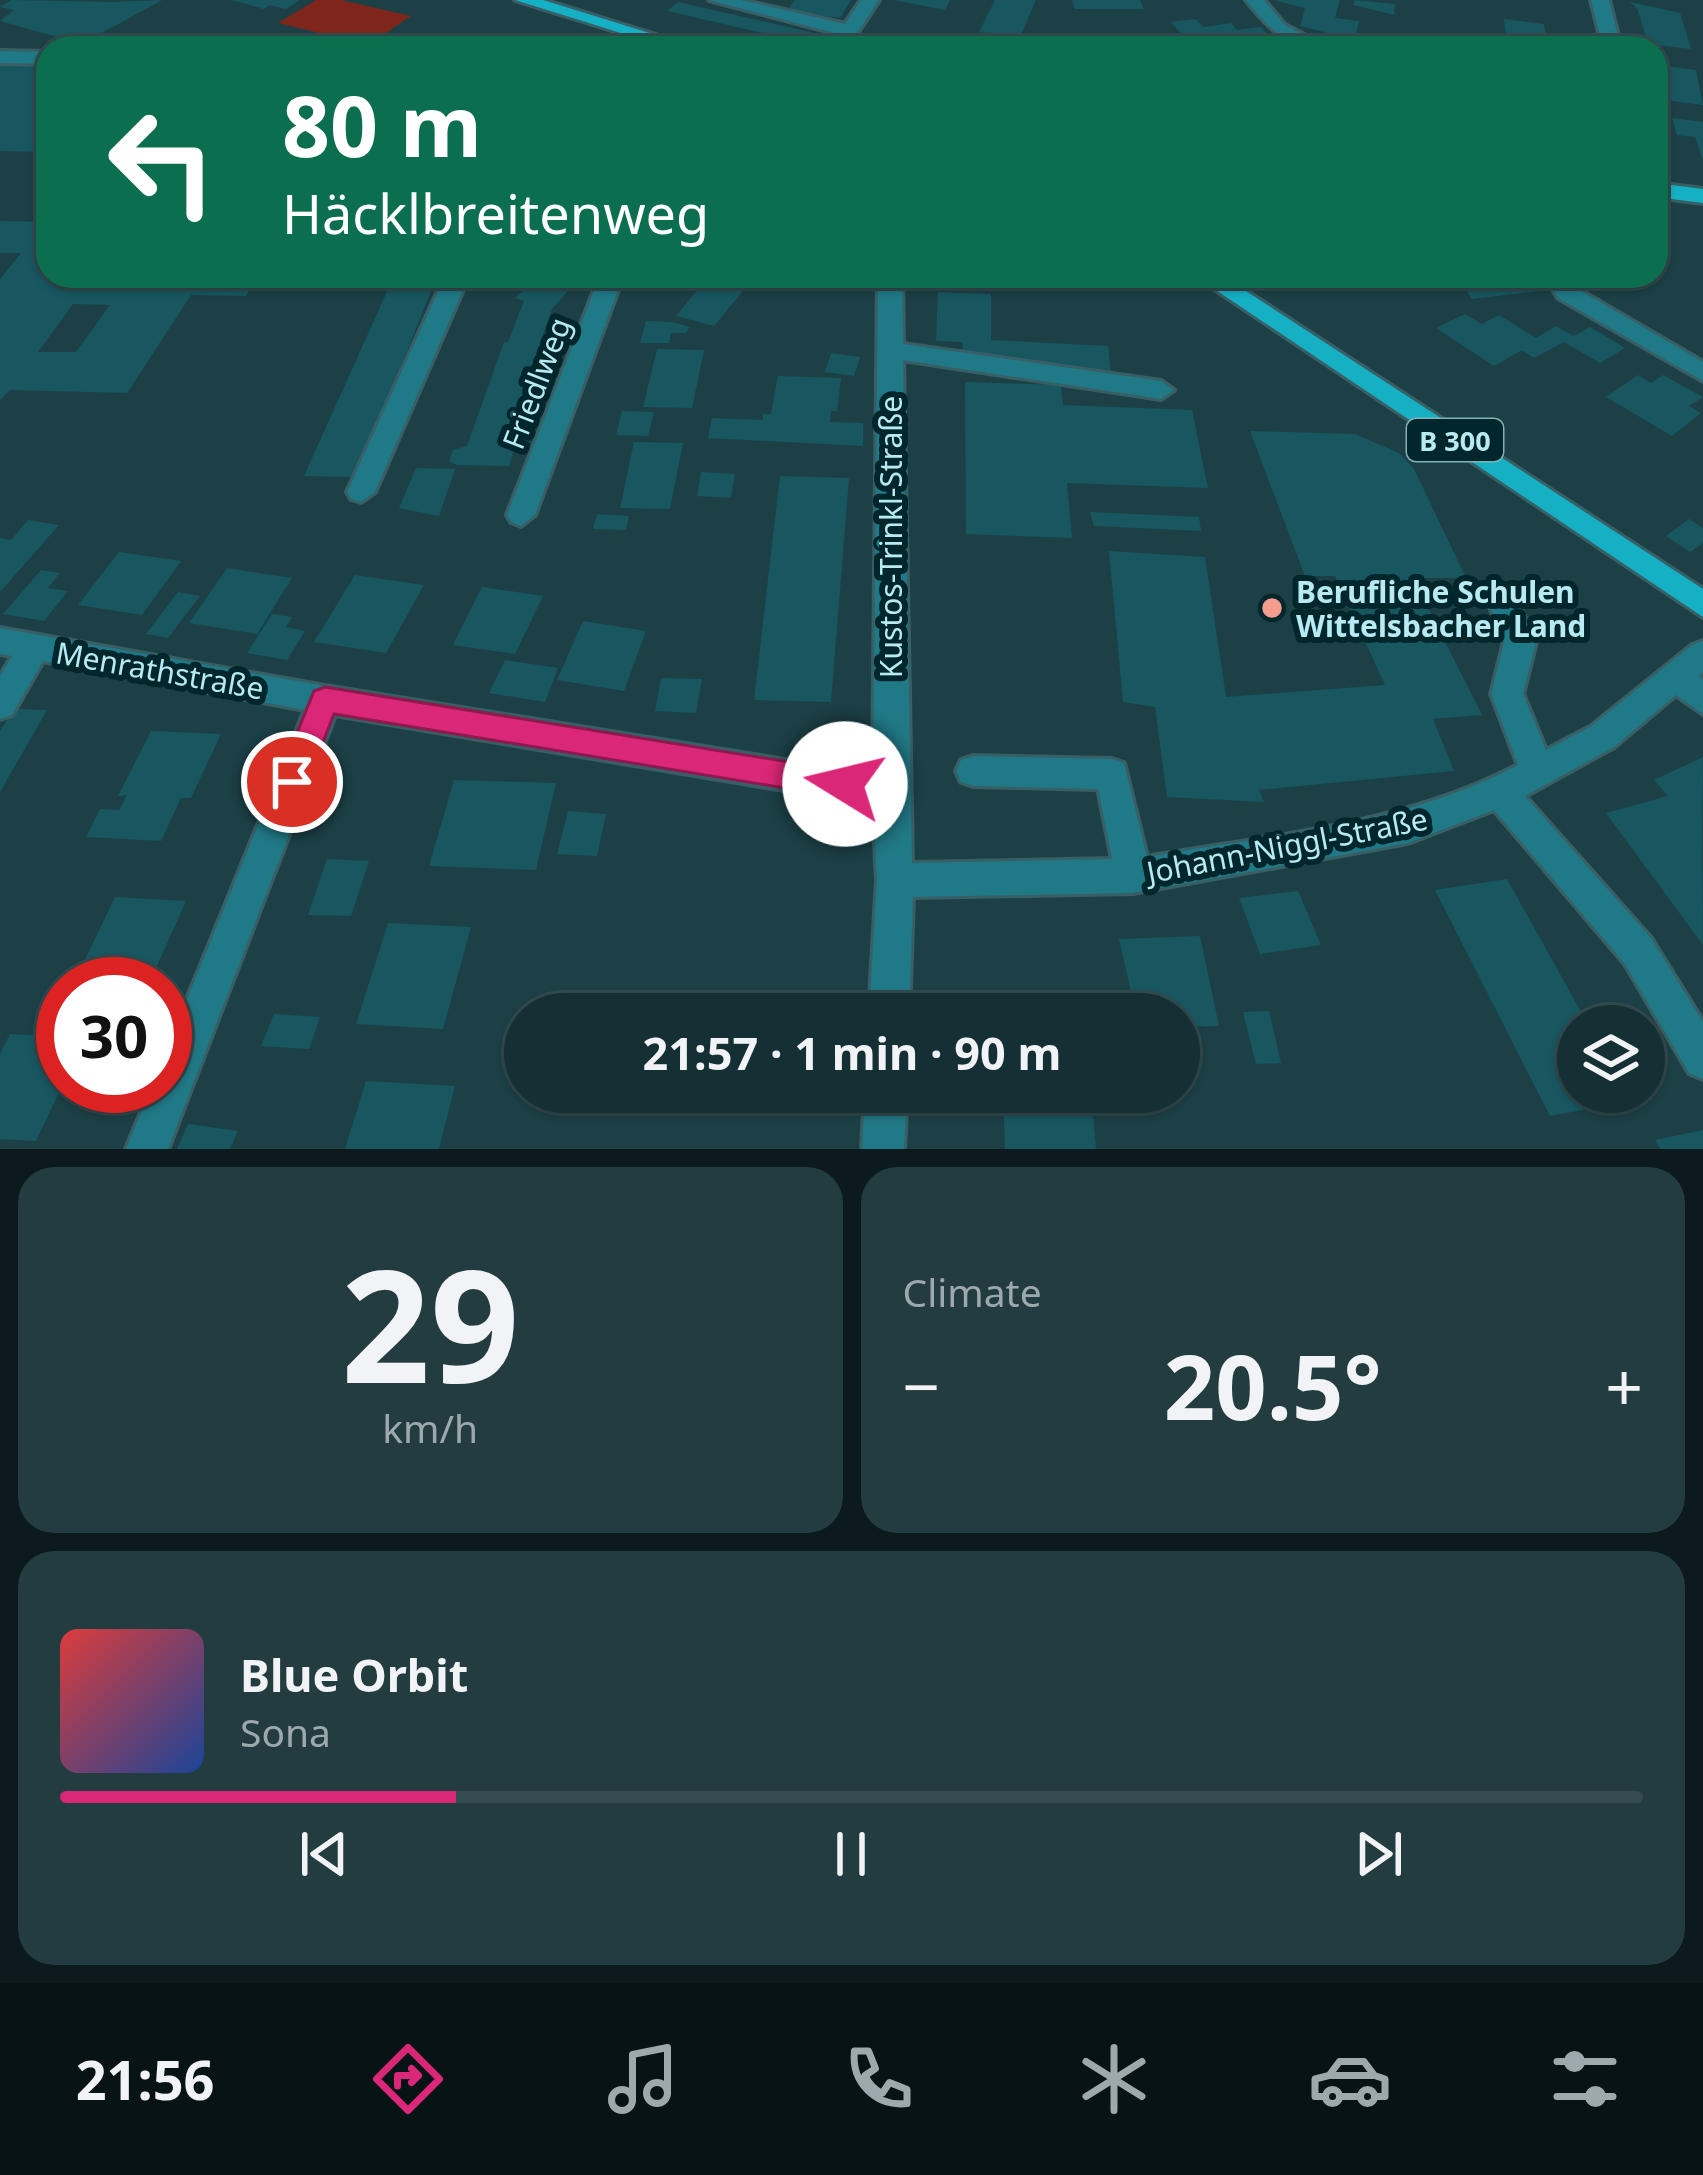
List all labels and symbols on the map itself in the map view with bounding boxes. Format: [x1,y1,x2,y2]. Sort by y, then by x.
street label: Friedlweg [492,311,580,455]
street label: Kustos-Trinkl-Straße [870,396,911,678]
road number: B 300 [1407,419,1503,461]
place label: Berufliche Schulen Wittelsbacher Land [1296,571,1586,646]
marker: Berufliche Schulen Wittelsbacher Land [1259,595,1285,621]
street label: Menrathstraße [53,632,267,708]
position arrow [782,721,908,847]
pin [241,731,343,833]
street label: Johann-Niggl-Straße [1140,798,1431,893]
speed limit sign: 30 [36,957,192,1113]

